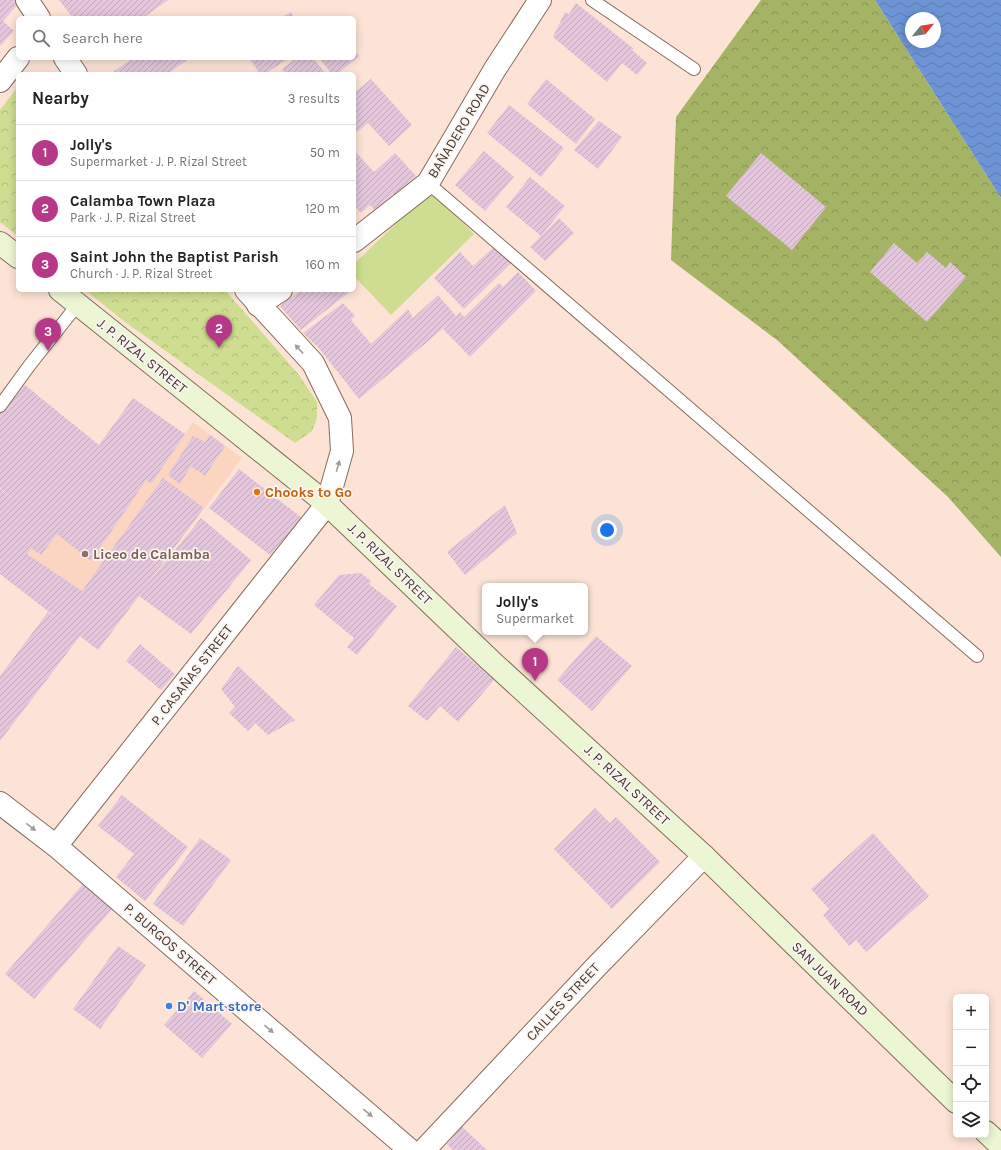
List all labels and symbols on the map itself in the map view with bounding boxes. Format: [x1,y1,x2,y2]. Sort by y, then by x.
north arrow [905,12,941,48]
street label: BAÑADERO ROAD [424,81,494,181]
street label: J. P. RIZAL STREET [94,315,190,397]
pin: 2 [206,315,232,348]
pin: 3 [35,318,61,351]
one-way arrow [294,344,304,354]
one-way arrow [335,460,341,472]
place label: Chooks to Go [265,484,352,501]
marker: Chooks to Go [252,487,262,497]
street label: J. P. RIZAL STREET [344,519,436,609]
your location [597,520,617,540]
place label: Liceo de Calamba [93,546,210,563]
marker: Liceo de Calamba [80,549,90,559]
street label: P. CASAÑAS STREET [147,621,237,729]
pin: 1 [522,648,548,681]
street label: J. P. RIZAL STREET [581,741,673,829]
one-way arrow [25,823,36,831]
street label: P. BURGOS STREET [120,899,220,989]
street label: SAN JUAN ROAD [788,938,872,1020]
street label: CAILLES STREET [523,960,603,1044]
place label: D' Mart store [177,998,261,1015]
marker: D' Mart store [164,1001,174,1011]
one-way arrow [264,1024,274,1033]
one-way arrow [362,1109,373,1118]

